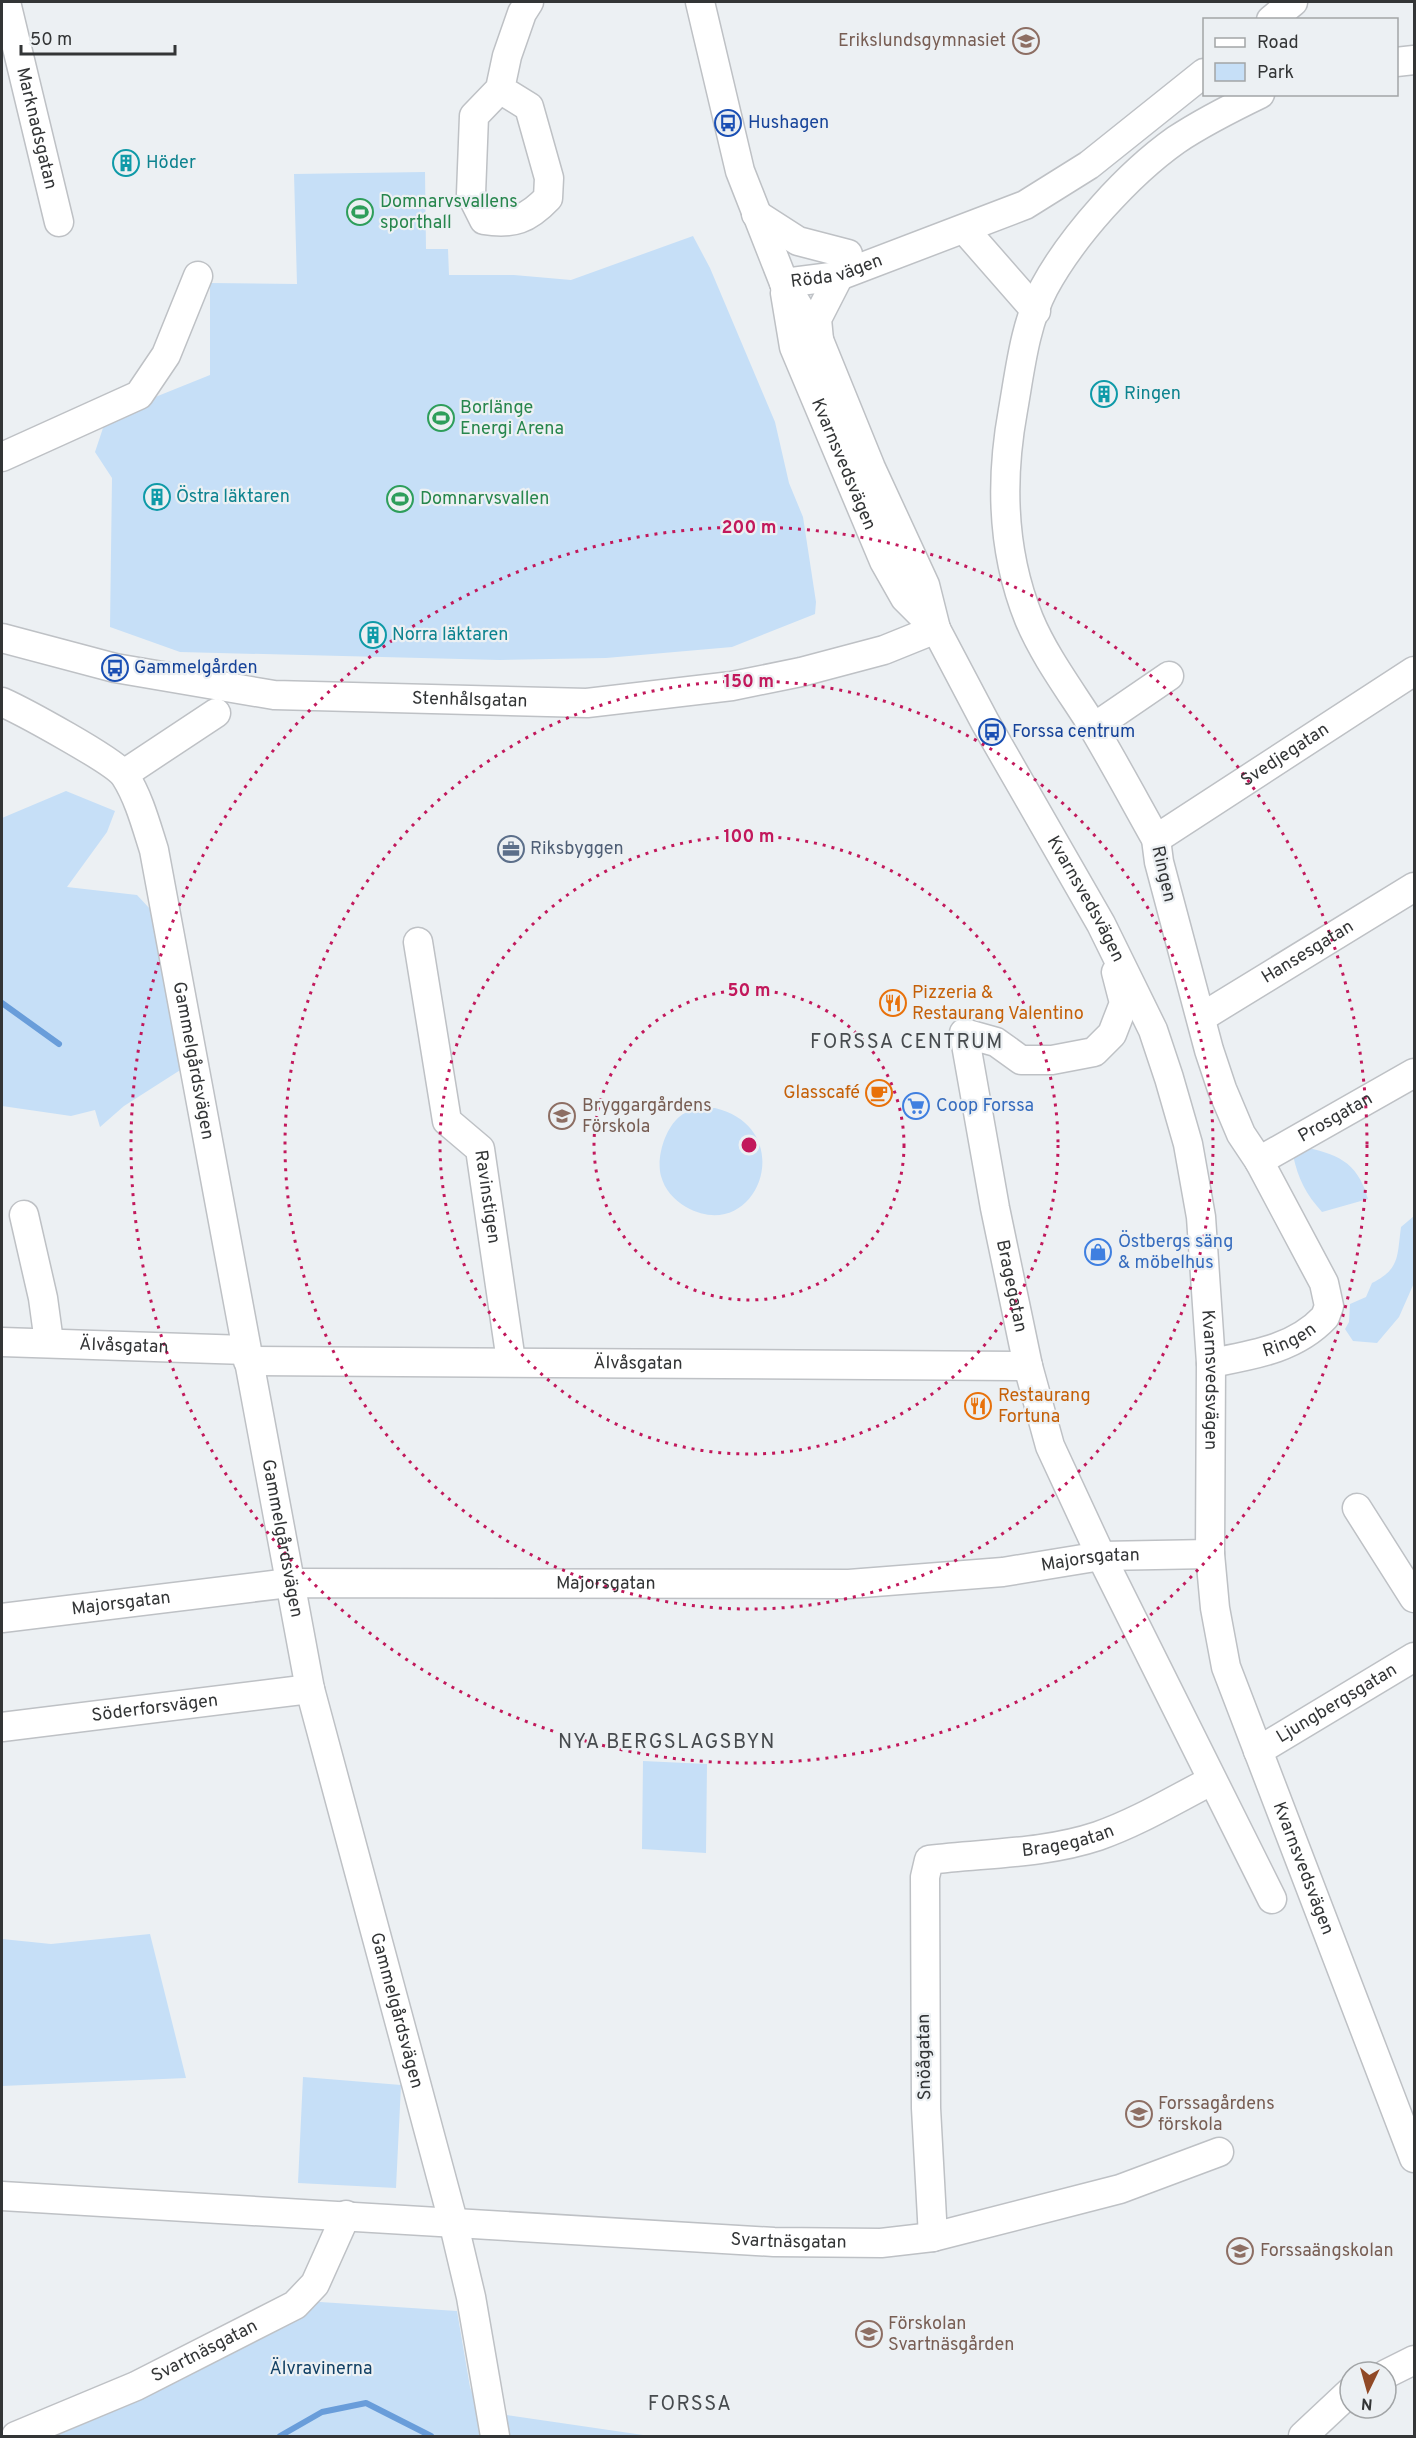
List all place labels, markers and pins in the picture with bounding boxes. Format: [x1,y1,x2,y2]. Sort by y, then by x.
school or university icon: Erikslundsgymnasiet [1011,26,1041,56]
place label: Erikslundsgymnasiet [838,30,1006,53]
bus stop icon: Hushagen [713,108,743,138]
place label: Hushagen [748,112,829,135]
building icon: Höder [111,148,141,178]
place label: Höder [146,152,196,175]
place label: Domnarvsvallens sporthall [380,191,518,235]
sports icon: Domnarvsvallens sporthall [345,197,375,227]
building icon: Ringen [1089,379,1119,409]
place label: Ringen [1124,383,1181,406]
place label: Borlänge Energi Arena [460,397,564,441]
sports icon: Borlänge Energi Arena [426,403,456,433]
building icon: Östra läktaren [142,482,172,512]
place label: Östra läktaren [176,484,290,509]
sports icon: Domnarvsvallen [385,484,415,514]
place label: Domnarvsvallen [420,488,549,511]
building icon: Norra läktaren [358,620,388,650]
place label: Norra läktaren [392,624,508,647]
bus stop icon: Gammelgården [100,653,130,683]
place label: Gammelgården [134,657,258,680]
bus stop icon: Forssa centrum [977,717,1007,747]
place label: Forssa centrum [1012,721,1135,744]
office icon: Riksbyggen [496,834,526,864]
place label: Riksbyggen [530,838,624,861]
place label: Pizzeria & Restaurang Valentino [912,982,1084,1026]
restaurant icon: Pizzeria & Restaurang Valentino [878,988,908,1018]
cafe icon: Glasscafé [864,1078,894,1108]
place label: Glasscafé [783,1082,860,1105]
supermarket icon: Coop Forssa [901,1091,931,1121]
place label: Bryggargårdens Förskola [582,1095,712,1139]
place label: Coop Forssa [936,1095,1034,1118]
school or university icon: Bryggargårdens Förskola [547,1101,577,1131]
centre of rings [739,1135,759,1155]
place label: Östbergs säng & möbelhus [1118,1229,1233,1275]
shop icon: Östbergs säng & möbelhus [1083,1237,1113,1267]
place label: Restaurang Fortuna [998,1385,1091,1429]
restaurant icon: Restaurang Fortuna [963,1391,993,1421]
place label: Forssagårdens förskola [1158,2093,1275,2137]
school or university icon: Forssagårdens förskola [1124,2099,1154,2129]
school or university icon: Forssaängskolan [1225,2236,1255,2266]
place label: Forssaängskolan [1260,2240,1394,2263]
place label: Förskolan Svartnäsgården [888,2313,1014,2357]
school or university icon: Förskolan Svartnäsgården [854,2319,884,2349]

